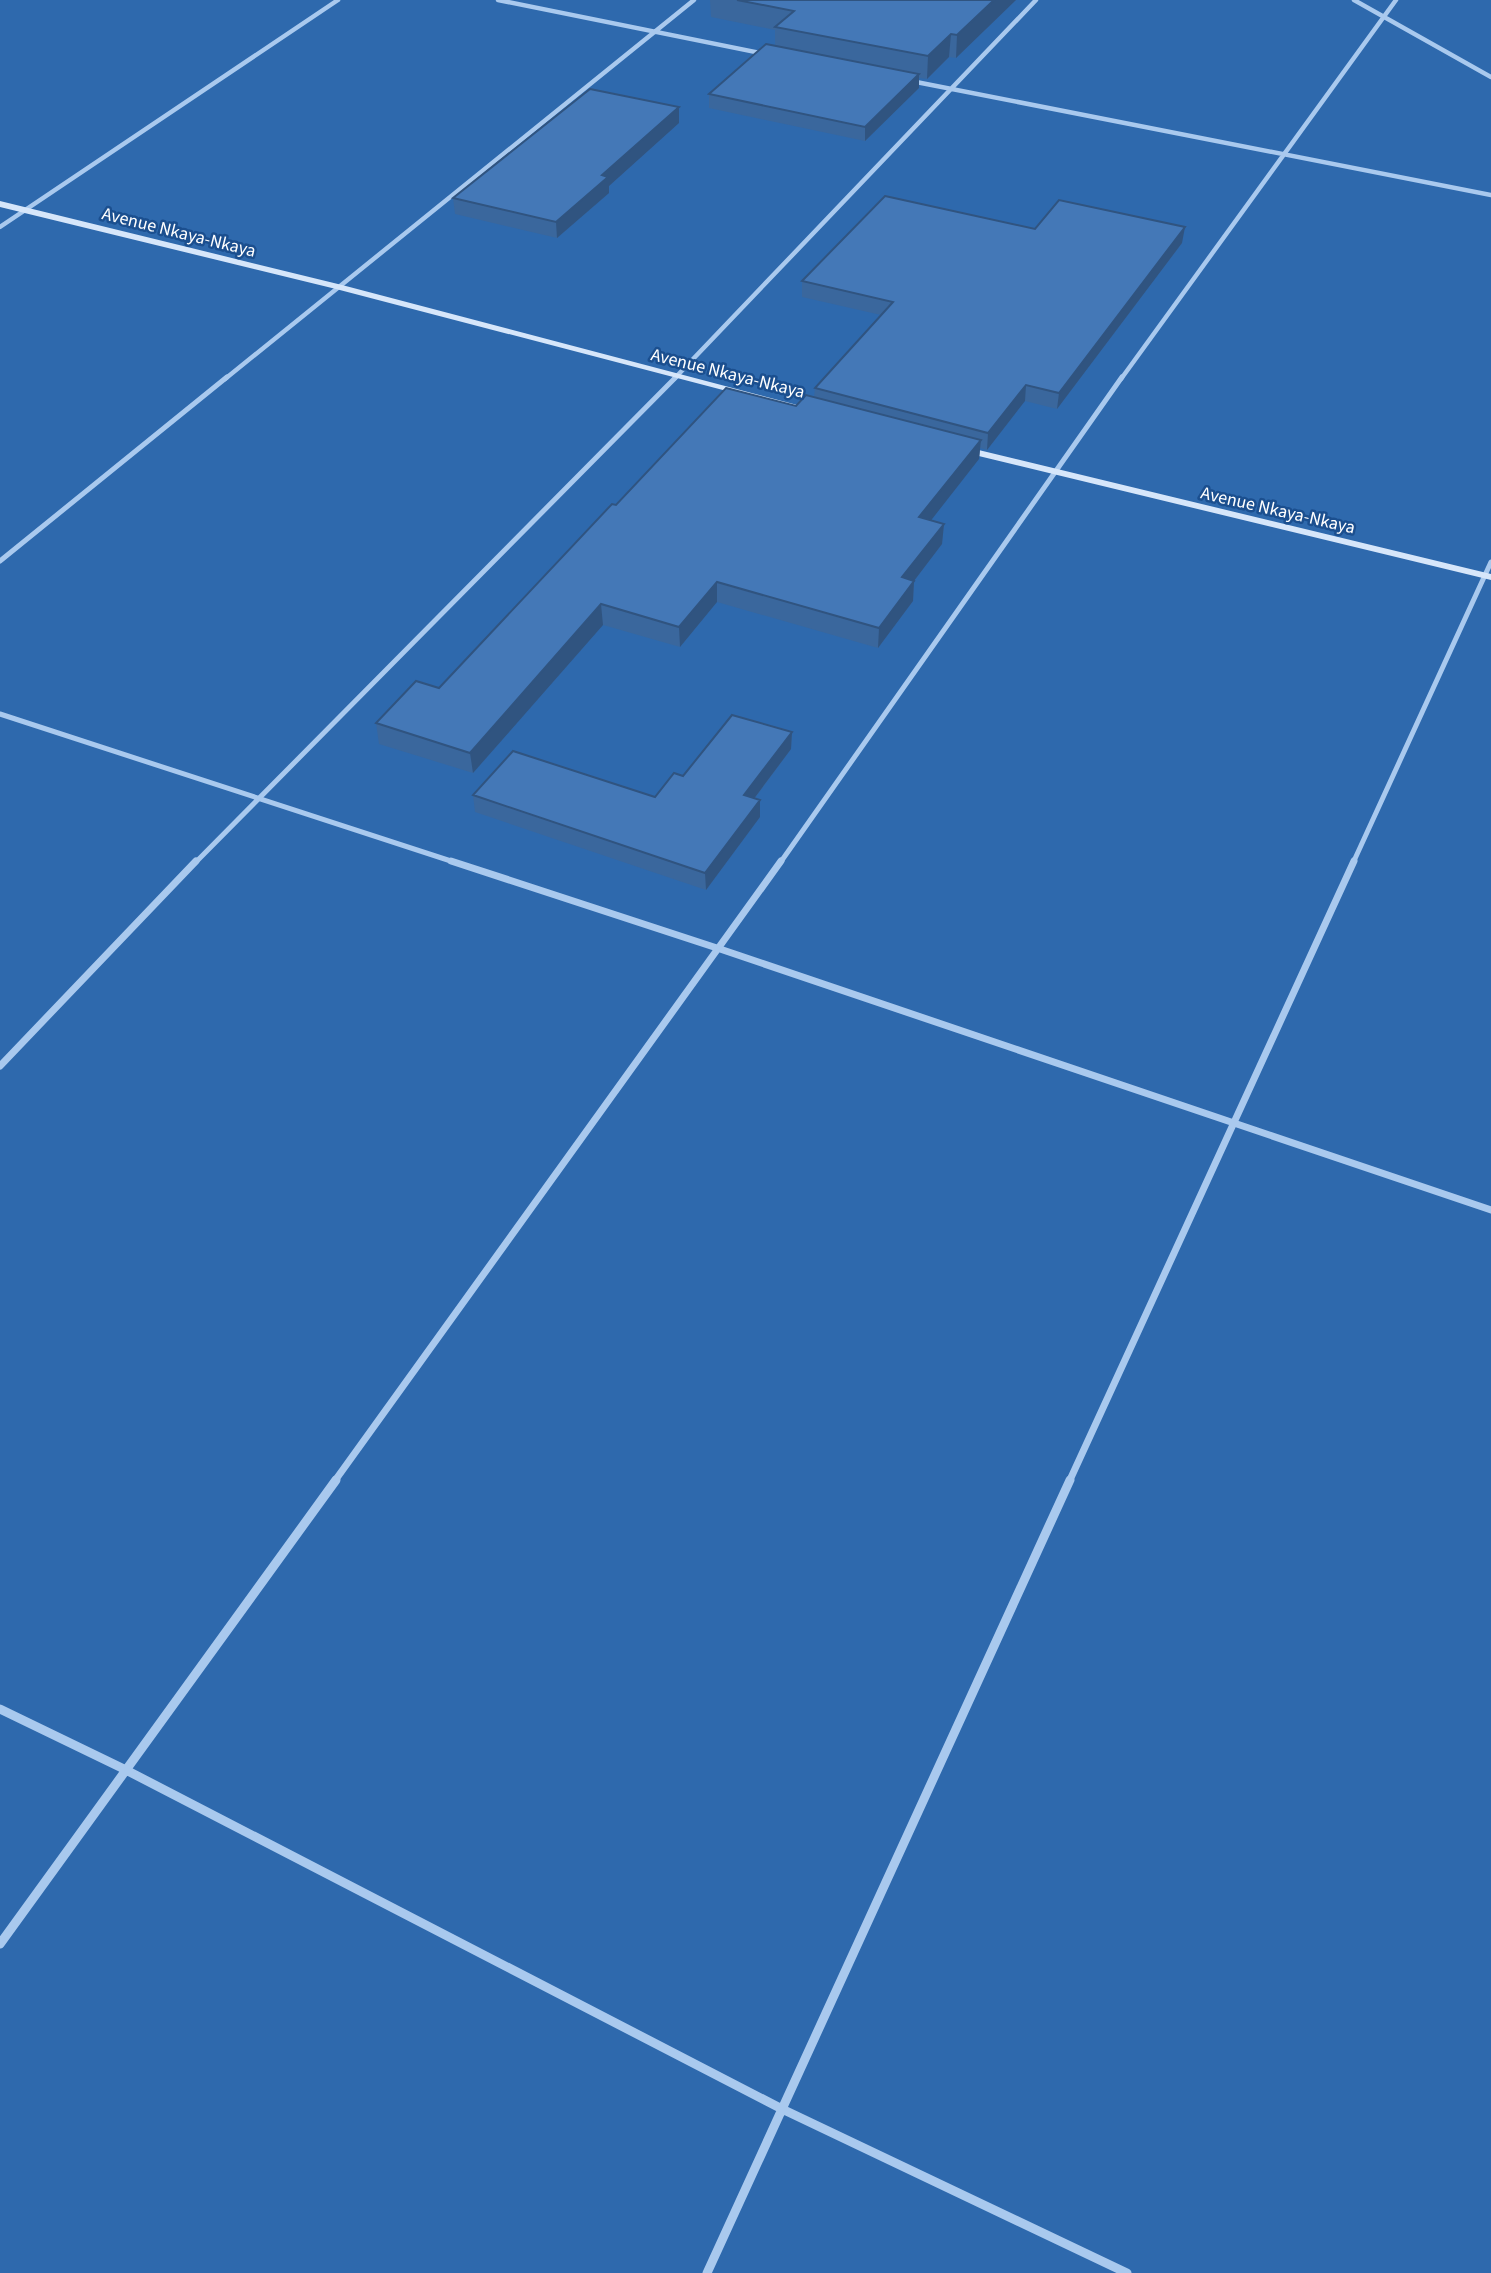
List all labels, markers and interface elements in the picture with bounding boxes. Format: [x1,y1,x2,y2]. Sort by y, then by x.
street label: Avenue Nkaya-Nkaya [99,201,258,264]
street label: Avenue Nkaya-Nkaya [648,342,807,405]
street label: Avenue Nkaya-Nkaya [1198,481,1358,540]

